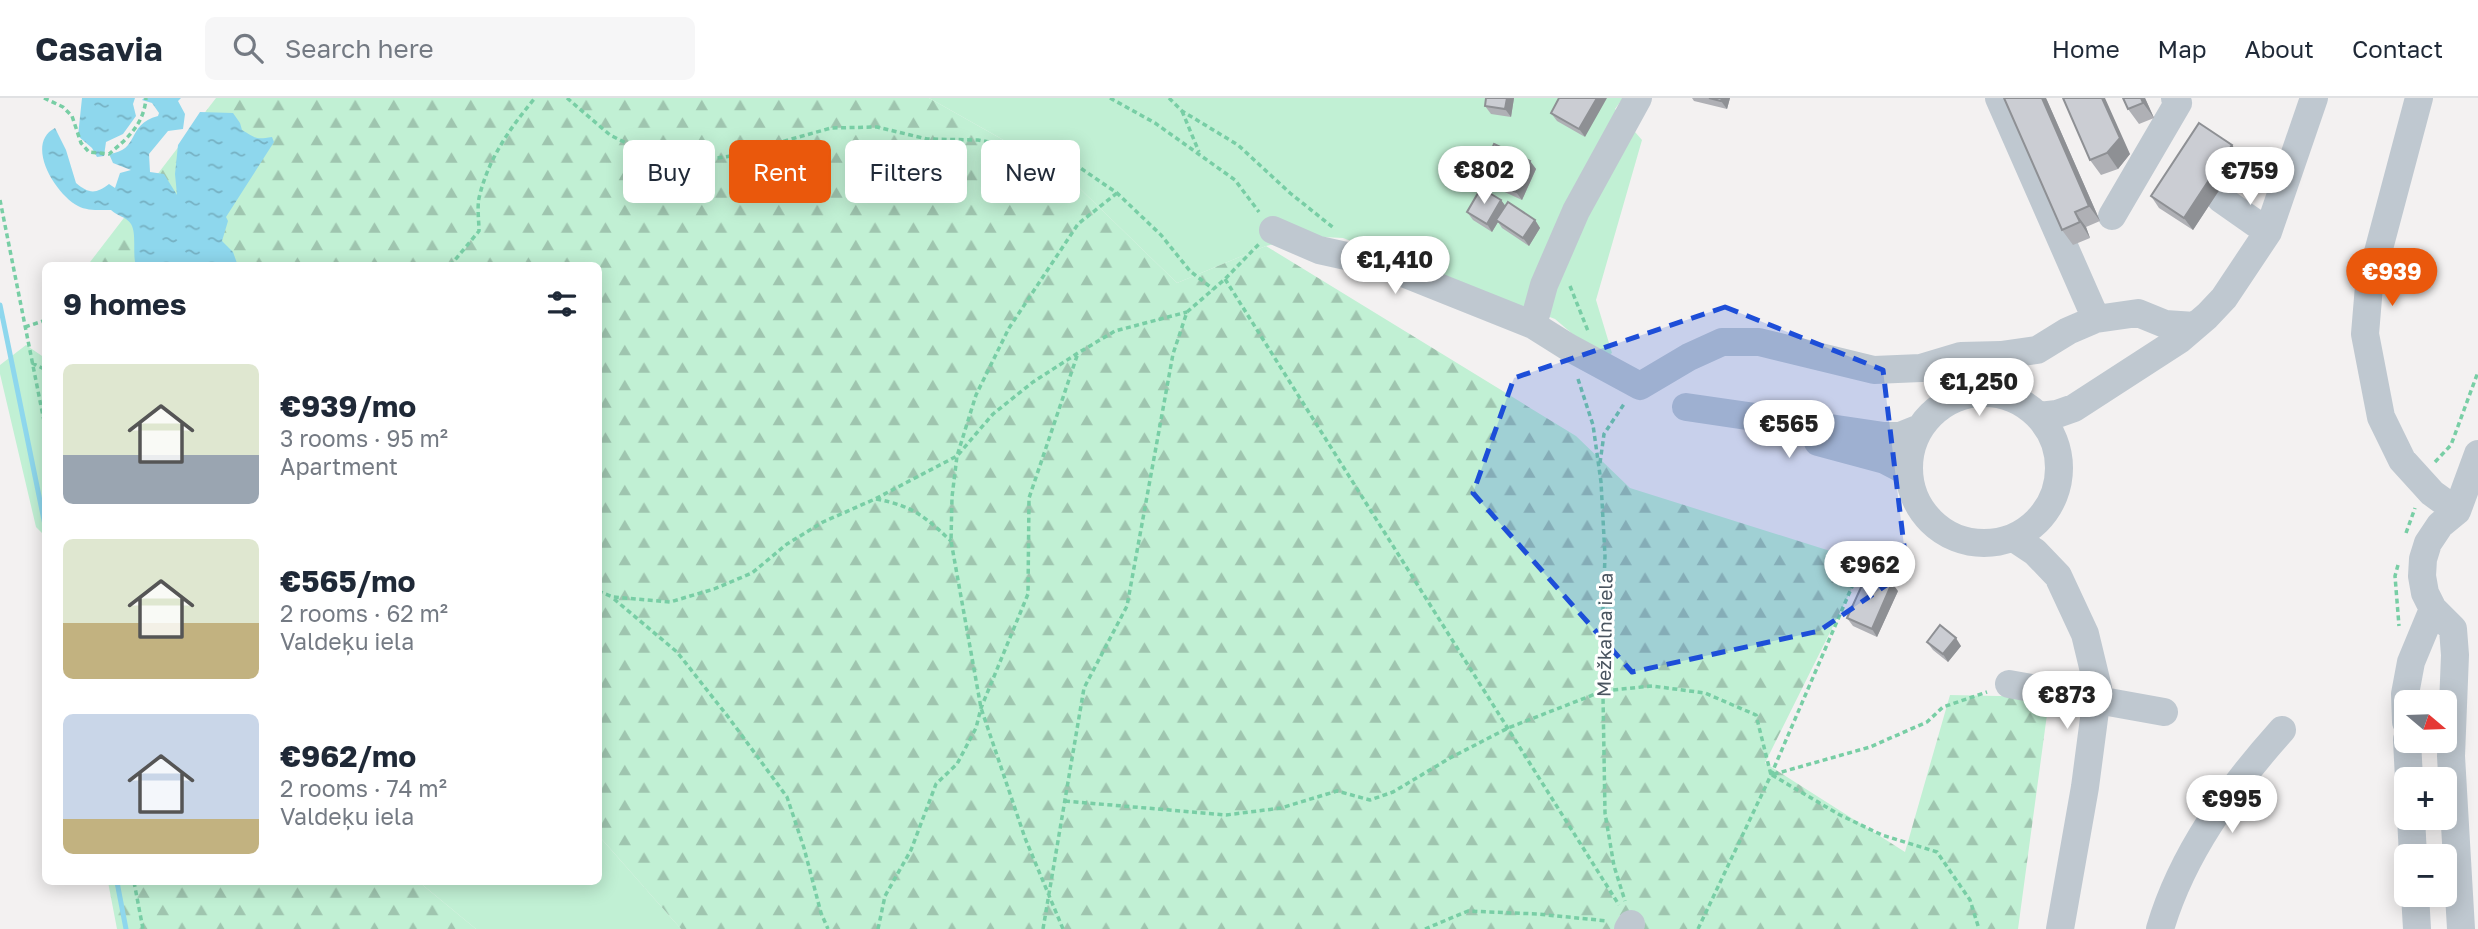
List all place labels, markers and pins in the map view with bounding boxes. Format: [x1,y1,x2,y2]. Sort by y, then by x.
pin: €802 [1443,146,1525,206]
pin: €759 [2209,148,2291,207]
pin: €1,410 [1338,236,1452,296]
pin: €939 [2351,248,2433,308]
pin: €1,250 [1922,358,2036,418]
pin: €565 [1748,400,1830,460]
pin: €962 [1829,542,1911,601]
pin: €873 [2026,672,2108,731]
pin: €995 [2191,776,2273,835]

